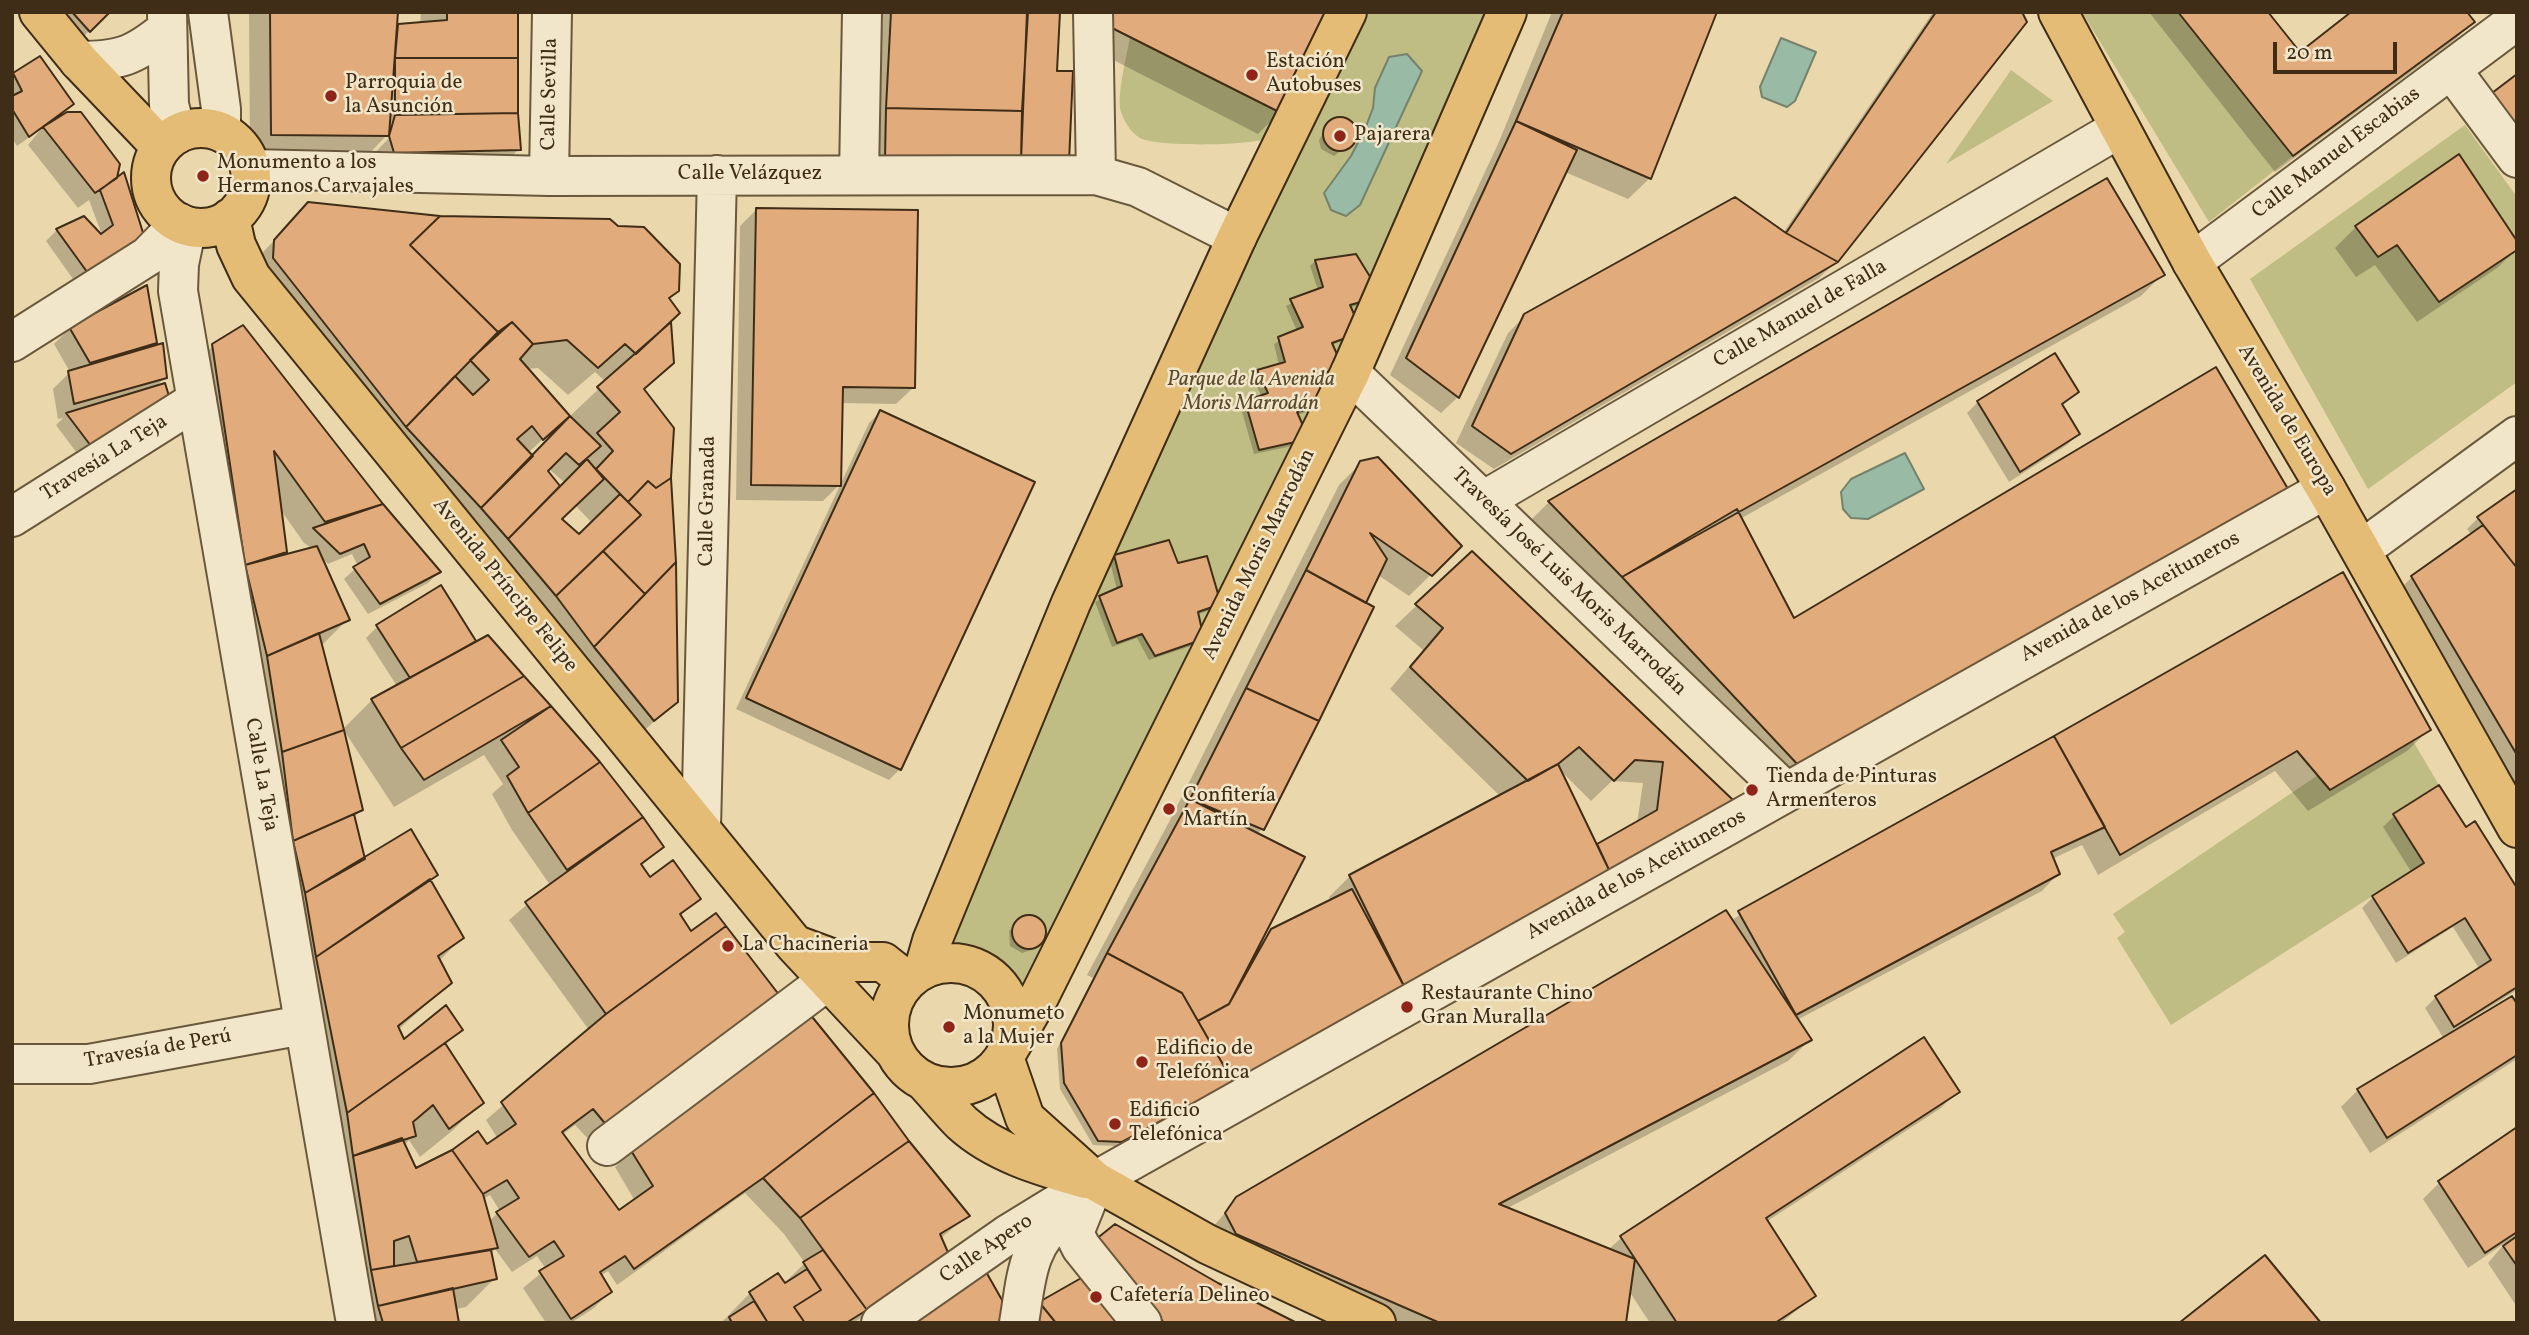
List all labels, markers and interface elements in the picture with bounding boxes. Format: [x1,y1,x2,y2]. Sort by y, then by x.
scale bar [2277,28,2401,72]
street label: Calle Sevilla [537,37,565,151]
text: 20 m [2286,39,2332,68]
place label: Estación Autobuses [1266,50,1362,100]
marker: Estación Autobuses [1244,67,1260,83]
place label: Parroquia de la Asunción [345,71,463,121]
street label: Calle Manuel Escabias [2248,82,2426,226]
marker: Parroquia de la Asunción [323,88,339,104]
place label: Pajarera [1354,123,1431,149]
marker: Pajarera [1332,128,1348,144]
place label: Monumento a los Hermanos Carvajales [217,151,414,201]
street label: Calle Velázquez [678,162,822,188]
marker: Monumento a los Hermanos Carvajales [195,168,211,184]
street label: Calle Manuel de Falla [1710,255,1892,375]
street label: Avenida de Europa [2231,341,2341,501]
park label: Parque de la Avenida Moris Marrodán [1167,368,1335,418]
street label: Travesía La Teja [37,410,173,508]
street label: Calle Granada [695,435,723,567]
street label: Avenida Moris Marrodán [1198,445,1322,665]
street label: Travesía José Luis Moris Marrodán [1445,464,1691,702]
street label: Avenida Príncipe Felipe [426,494,582,678]
street label: Avenida de los Aceituneros [2017,527,2245,669]
street label: Calle La Teja [238,716,282,834]
place label: Tienda de Pinturas Armenteros [1766,765,1937,815]
marker: Tienda de Pinturas Armenteros [1744,782,1760,798]
place label: Confitería Martín [1183,784,1276,834]
marker: Confitería Martín [1161,801,1177,817]
street label: Avenida de los Aceituneros [1523,805,1751,947]
place label: La Chacineria [742,933,869,959]
marker: La Chacineria [720,938,736,954]
place label: Restaurante Chino Gran Muralla [1421,982,1593,1032]
marker: Restaurante Chino Gran Muralla [1399,999,1415,1015]
place label: Monumeto a la Mujer [963,1002,1065,1052]
marker: Monumeto a la Mujer [941,1019,957,1035]
street label: Travesía de Perú [82,1025,234,1075]
place label: Edificio de Telefónica [1156,1037,1253,1087]
marker: Edificio de Telefónica [1134,1054,1150,1070]
place label: Edificio Telefónica [1129,1099,1223,1149]
marker: Edificio Telefónica [1107,1116,1123,1132]
street label: Calle Apero [936,1210,1038,1290]
place label: Cafetería Delineo [1110,1284,1270,1310]
marker: Cafetería Delineo [1088,1289,1104,1305]

